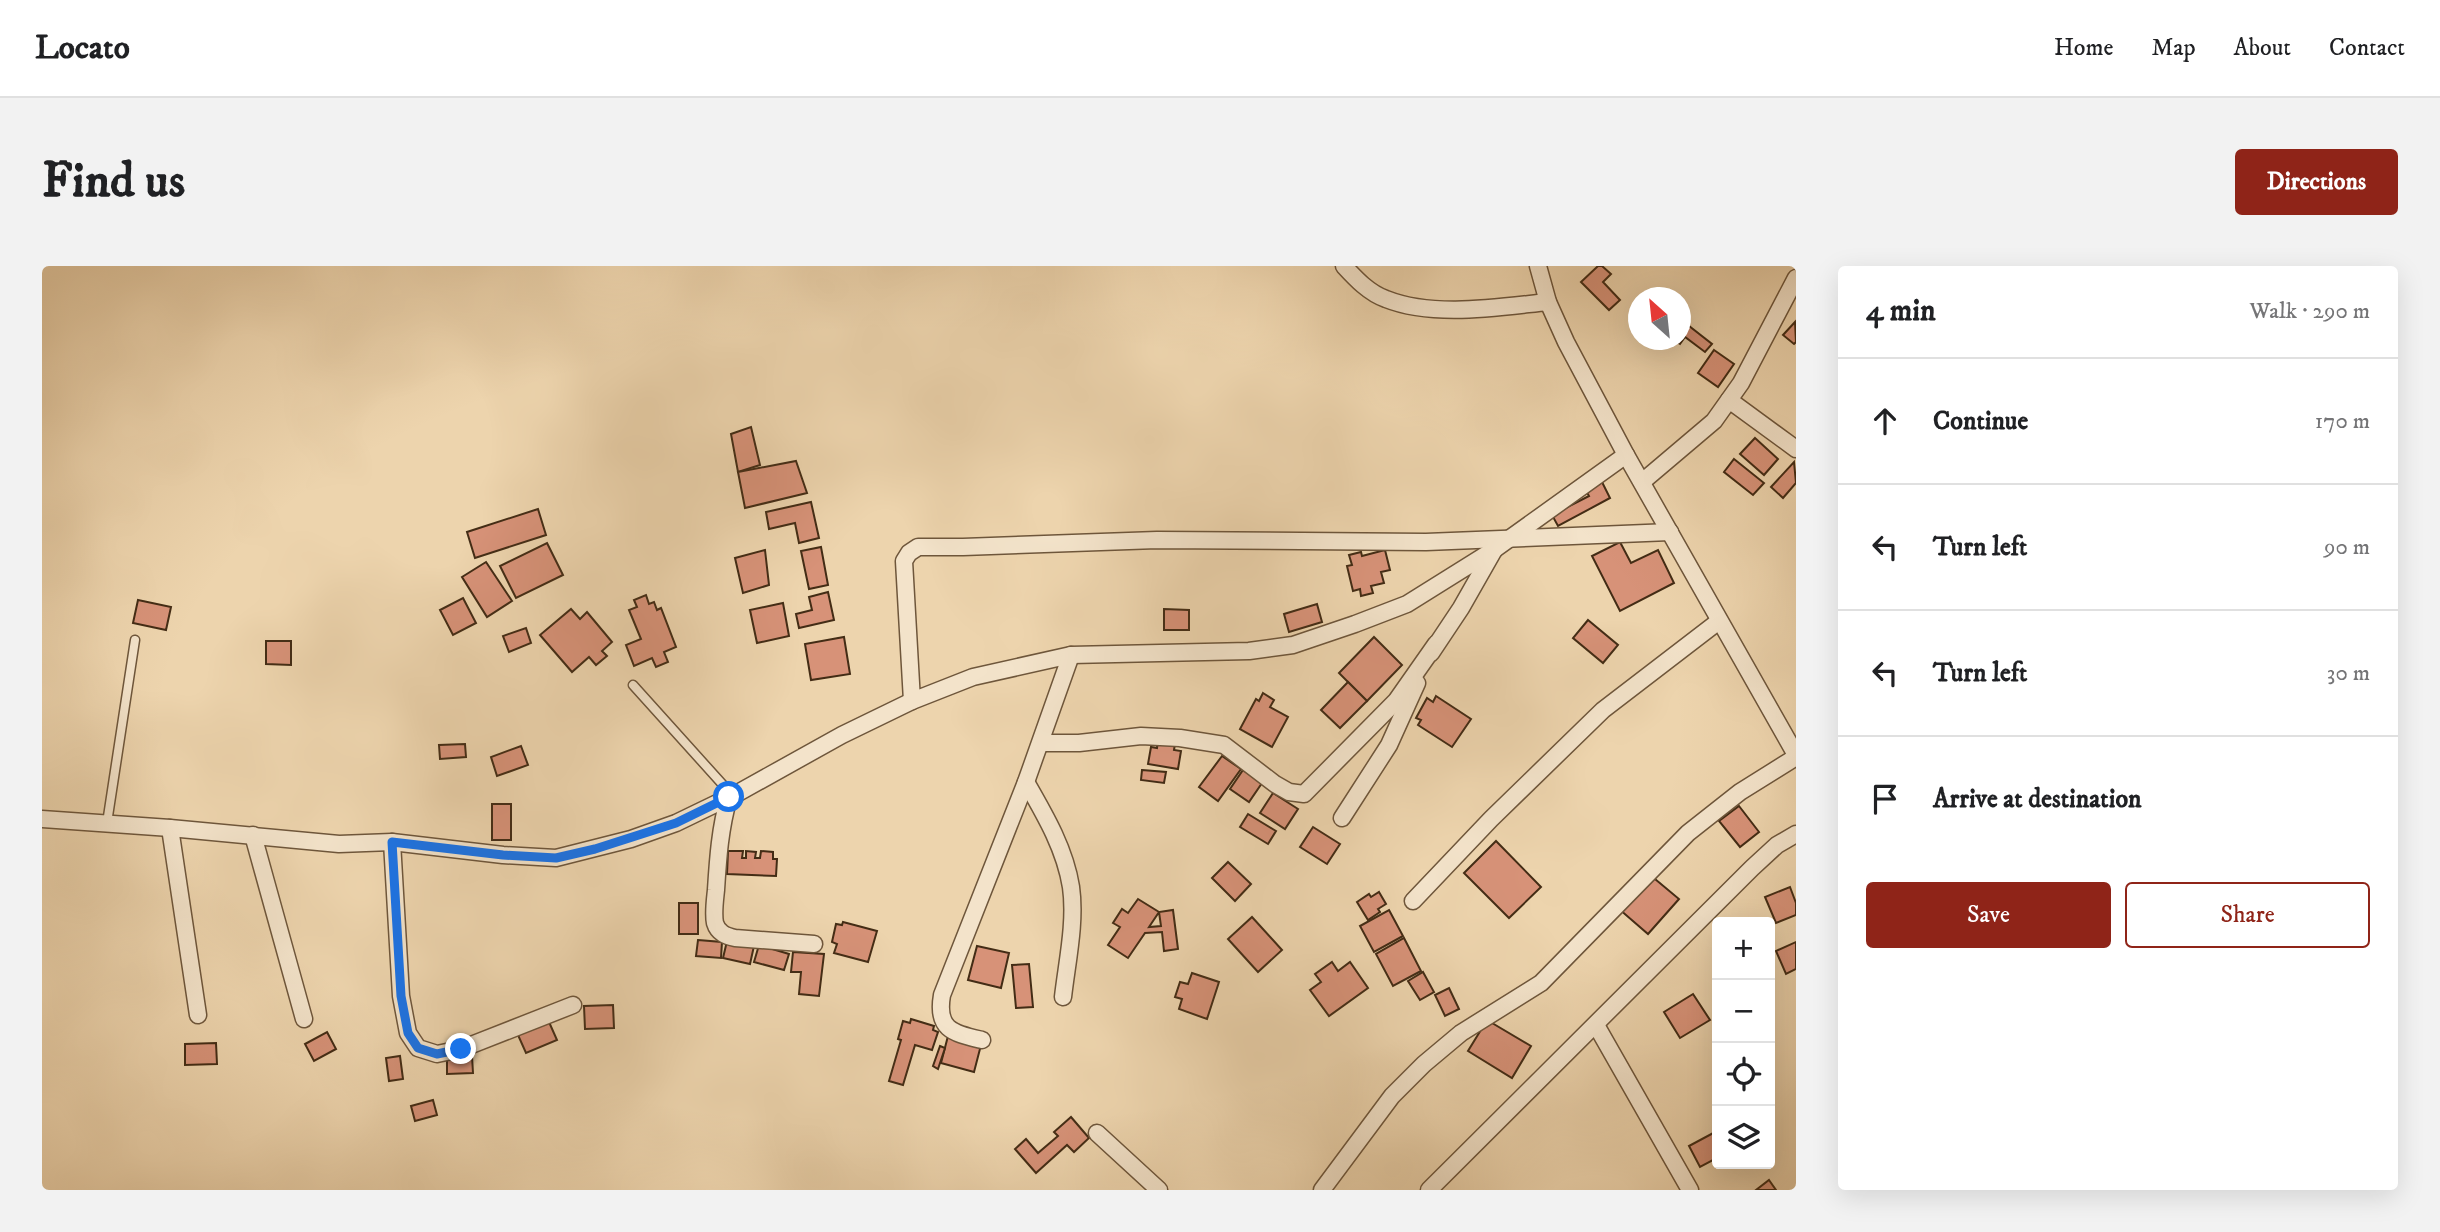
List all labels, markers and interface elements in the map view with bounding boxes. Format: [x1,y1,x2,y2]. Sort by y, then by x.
text: Locato [35,28,130,69]
text: Home [2054,33,2113,63]
text: Map [2151,33,2196,63]
text: About [2234,33,2291,63]
text: Contact [2329,33,2405,63]
button: Directions [2235,149,2398,215]
text: Find us [42,151,185,213]
north arrow [1628,287,1691,350]
text: 4 min [1866,293,1936,330]
text: Walk · 290 m [2249,297,2370,326]
icon: ahead [1866,402,1904,440]
text: Continue [1933,405,2028,438]
text: 170 m [2315,407,2370,436]
icon: left [1866,528,1904,566]
text: Turn left [1933,531,2027,564]
text: 90 m [2324,533,2370,562]
icon: left [1866,654,1904,692]
text: Turn left [1933,657,2027,690]
text: 30 m [2327,659,2370,688]
icon: arrive [1866,780,1904,818]
route start [713,781,744,812]
text: Arrive at destination [1933,783,2142,816]
button: Save [1866,882,2111,948]
button: Share [2125,882,2370,948]
map controls [1712,917,1775,1169]
button: + [1712,917,1775,980]
button: − [1712,980,1775,1043]
route end [445,1033,476,1064]
button: locate [1712,1043,1775,1106]
button: layers [1712,1106,1775,1169]

